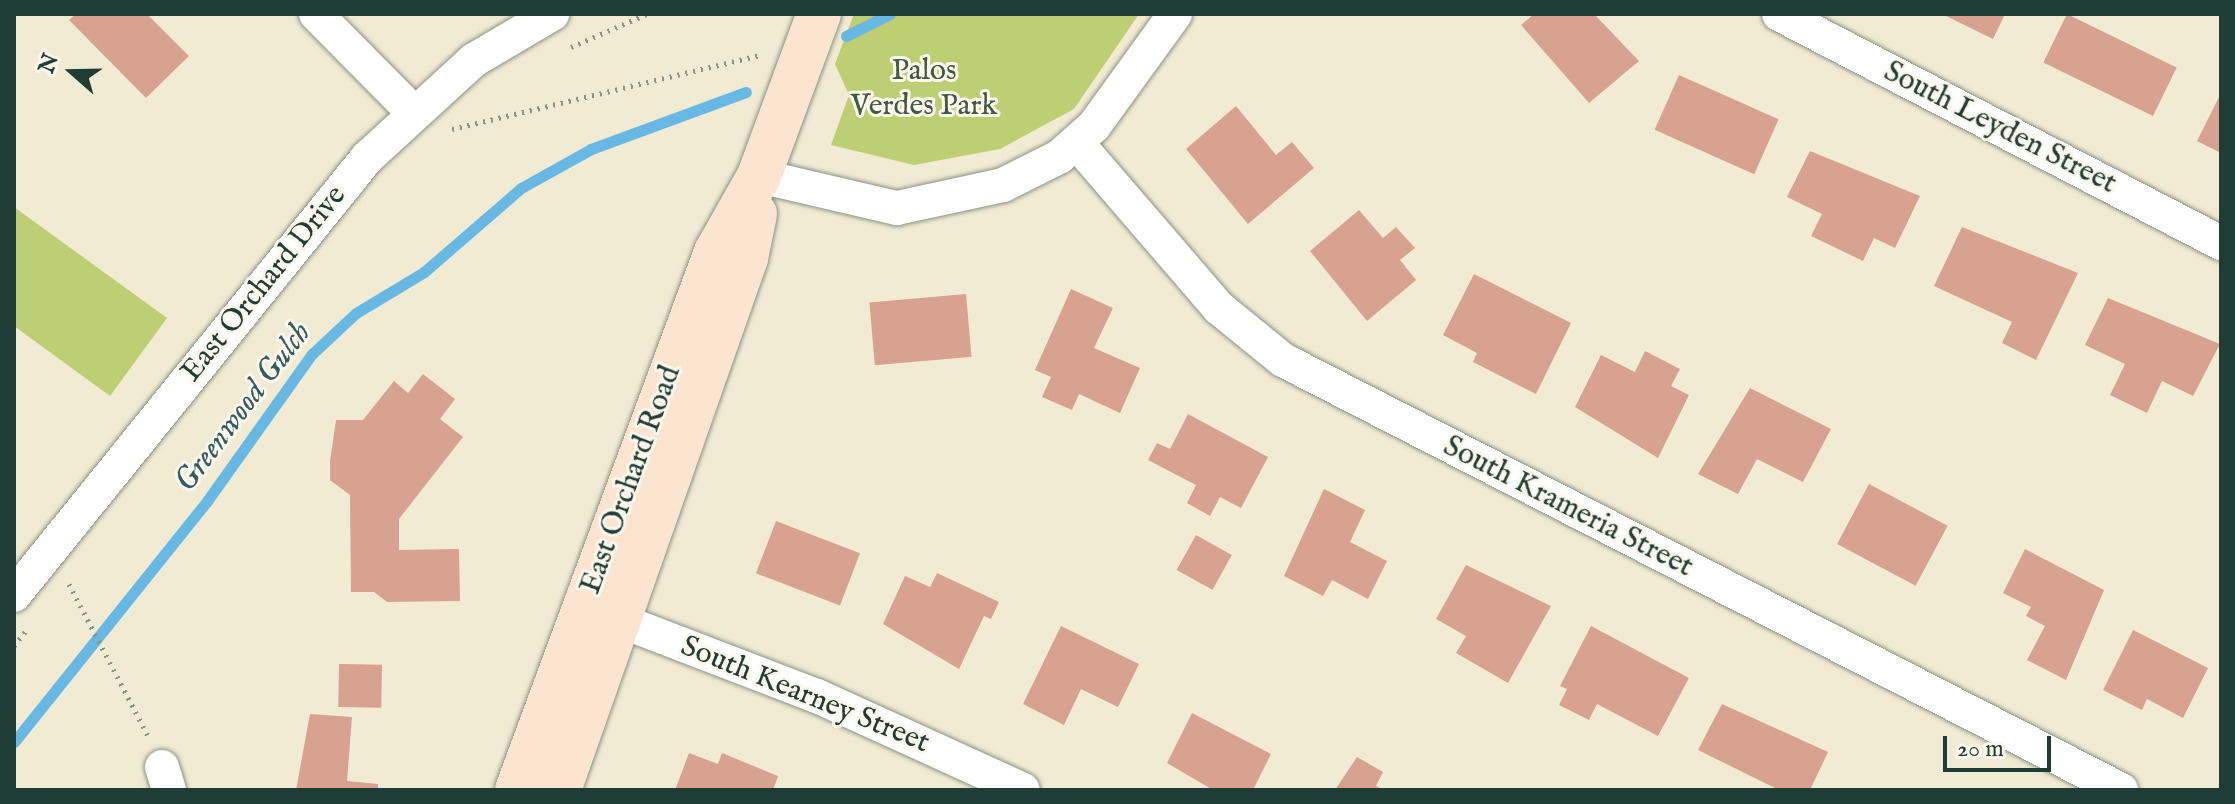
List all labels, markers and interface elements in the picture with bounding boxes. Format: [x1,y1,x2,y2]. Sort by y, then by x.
north arrow [32,32,112,112]
text: N [33,50,66,78]
park label: Palos Verdes Park [851,53,997,124]
street label: South Leyden Street [1878,54,2122,202]
street label: East Orchard Drive [174,179,354,389]
water label: Greenwood Gulch [168,316,320,500]
street label: East Orchard Road [573,361,689,599]
street label: South Krameria Street [1437,428,1699,586]
street label: South Kearney Street [675,629,935,761]
scale bar [1947,720,2055,770]
text: 20 m [1957,734,2004,765]

